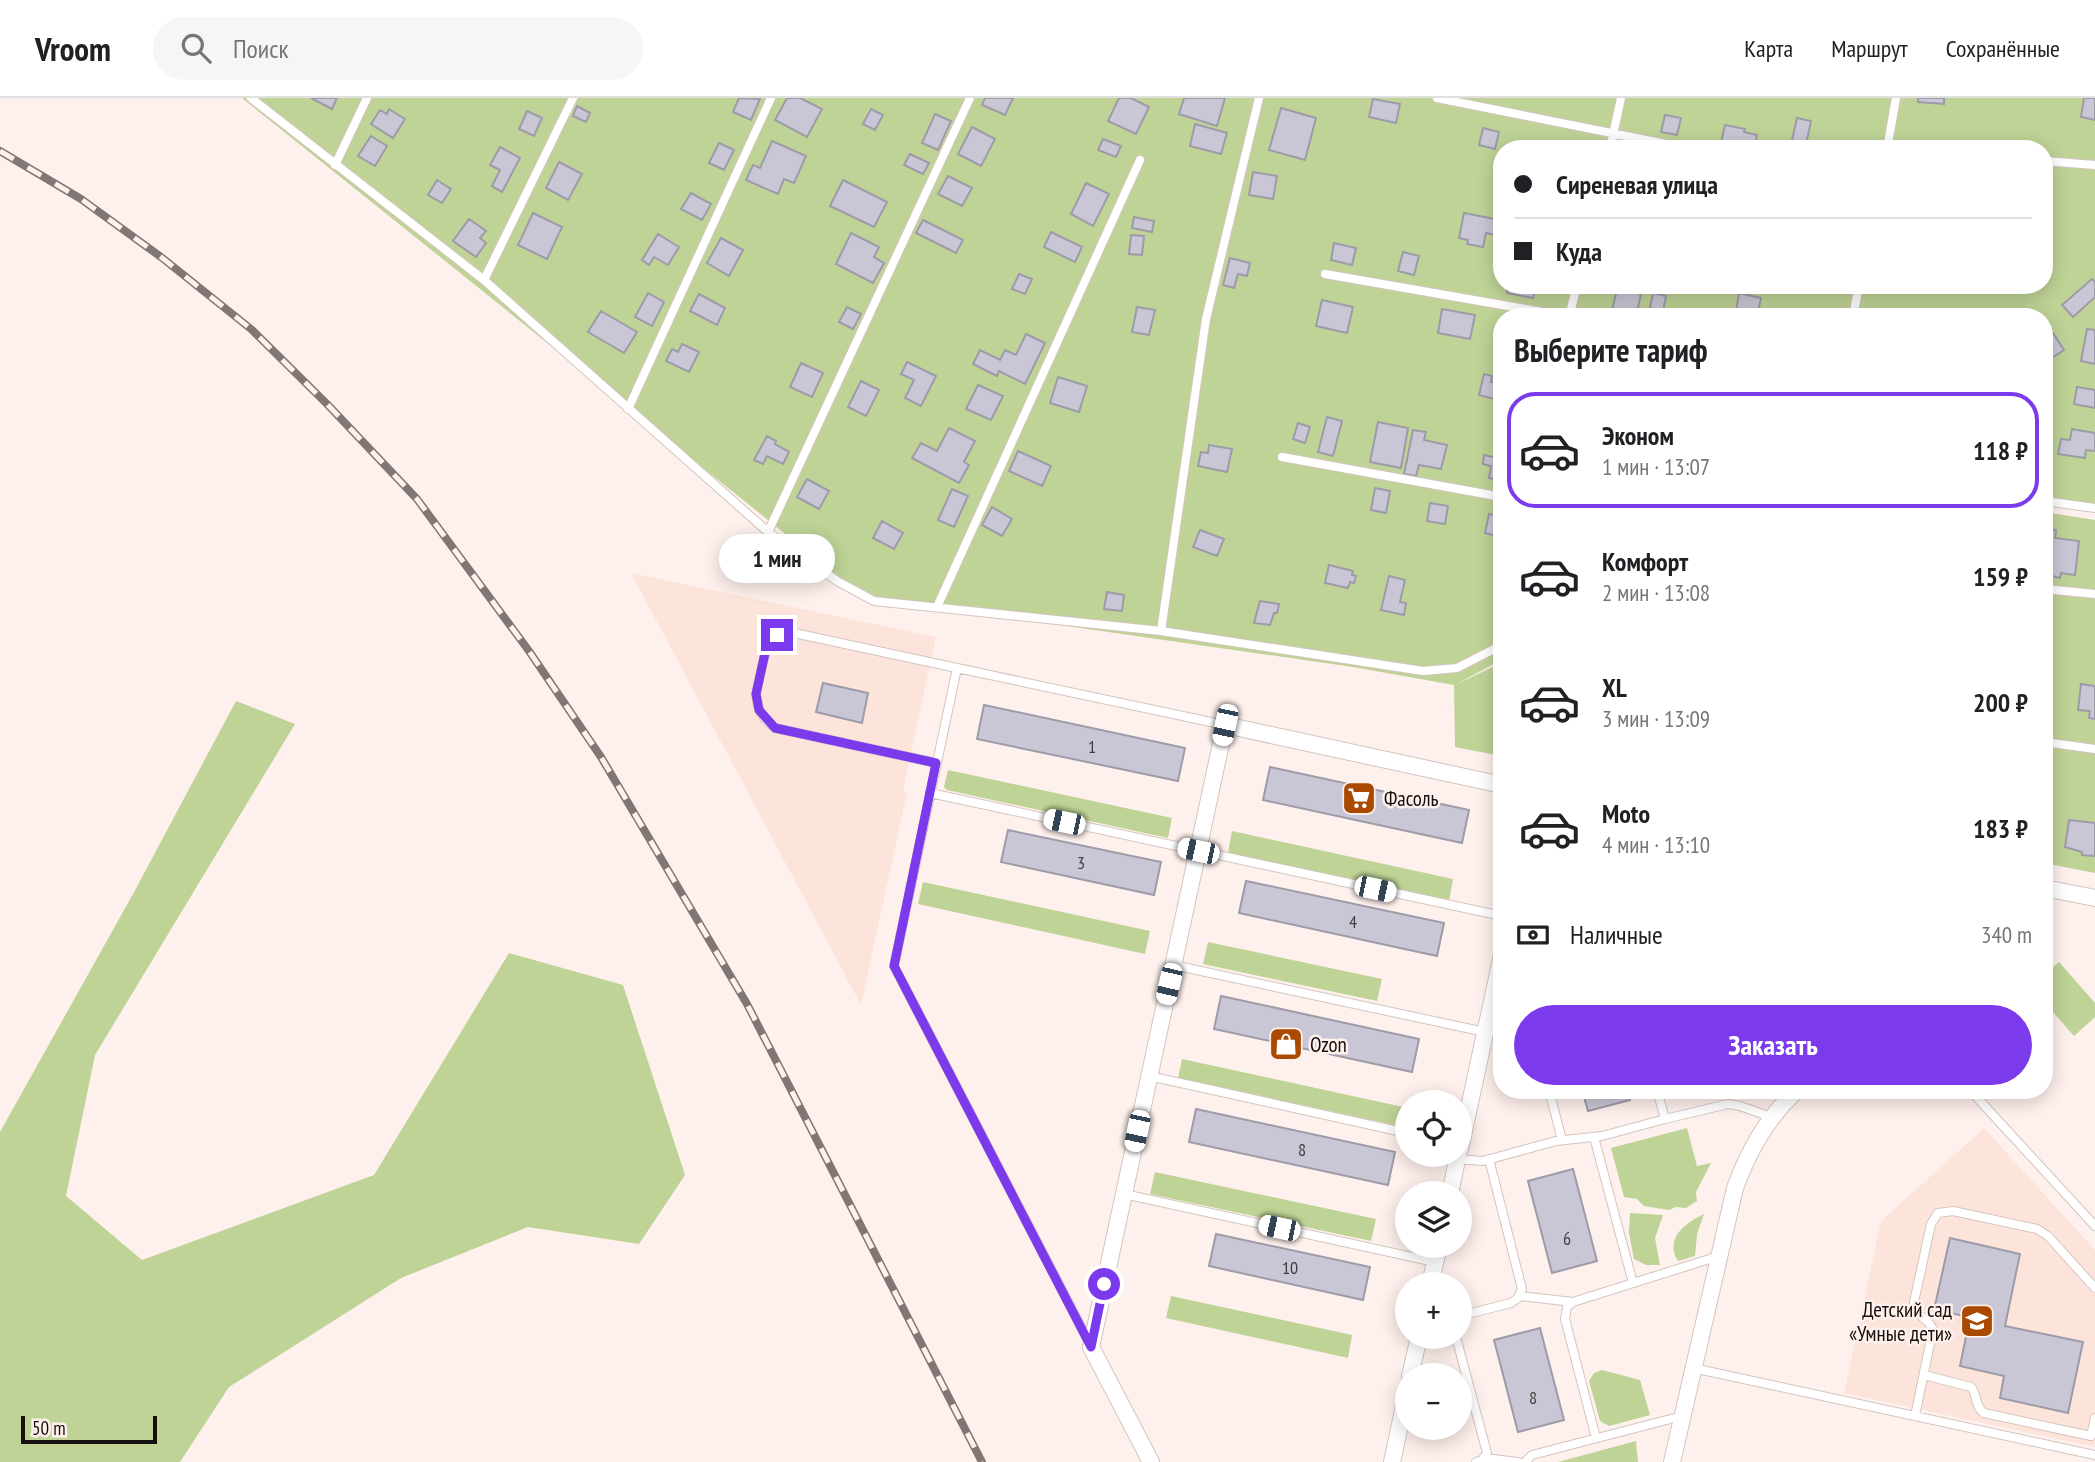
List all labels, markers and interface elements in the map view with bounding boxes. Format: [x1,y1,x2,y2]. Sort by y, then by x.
search box [153,17,643,80]
text: Vroom [35,27,111,70]
icon: search [177,29,215,67]
text: Поиск [233,32,289,65]
text: Карта [1744,33,1793,64]
text: Маршрут [1831,33,1908,64]
text: Сохранённые [1946,33,2060,64]
text: Сиреневая улица [1556,168,1718,201]
text: Куда [1556,235,1602,268]
text: Выберите тариф [1514,329,1708,371]
icon: car [1518,419,1581,482]
text: Эконом [1602,419,1674,452]
text: 118 ₽ [1973,434,2028,467]
text: 1 мин · 13:07 [1602,452,1710,481]
callout: 1 мин [719,533,835,582]
text: 1 мин [752,544,802,573]
icon: car [1518,545,1581,608]
text: Комфорт [1602,545,1688,578]
text: 159 ₽ [1973,560,2028,593]
text: 2 мин · 13:08 [1602,578,1710,607]
route end [761,619,793,651]
icon: car [1518,671,1581,734]
text: XL [1602,671,1627,704]
text: 200 ₽ [1973,686,2028,719]
car [1211,702,1240,748]
text: 3 мин · 13:09 [1602,704,1710,733]
house number: 1 [1088,735,1096,758]
supermarket icon: Фасоль [1340,779,1378,817]
place label: Фасоль [1384,785,1438,812]
icon: car [1518,797,1581,860]
text: Moto [1602,797,1650,830]
car [1042,807,1087,837]
text: 183 ₽ [1973,812,2028,845]
text: 4 мин · 13:10 [1602,830,1710,859]
car [1176,836,1221,866]
house number: 3 [1077,851,1085,874]
car [1353,874,1398,904]
house number: 4 [1349,910,1357,933]
icon: cash [1514,916,1552,954]
text: Наличные [1570,918,1663,951]
text: 340 m [1981,920,2032,949]
car [1155,961,1184,1007]
button: Заказать [1514,1005,2032,1085]
shop icon: Ozon [1267,1025,1305,1063]
place label: Ozon [1310,1031,1347,1058]
map controls [1395,1090,1472,1440]
button: locate [1395,1090,1472,1167]
car [1123,1108,1152,1154]
house number: 8 [1298,1138,1306,1161]
button: layers [1395,1181,1472,1258]
car [1257,1213,1302,1243]
house number: 6 [1563,1227,1571,1250]
house number: 10 [1282,1256,1298,1279]
route start [1088,1268,1120,1300]
button: + [1395,1272,1472,1349]
place label: Детский сад «Умные дети» [1849,1296,1952,1347]
school or university icon: Детский сад «Умные дети» [1958,1302,1996,1340]
button: − [1395,1363,1472,1440]
house number: 8 [1529,1386,1537,1409]
scale bar [21,1413,158,1445]
text: 50 m [32,1416,66,1440]

